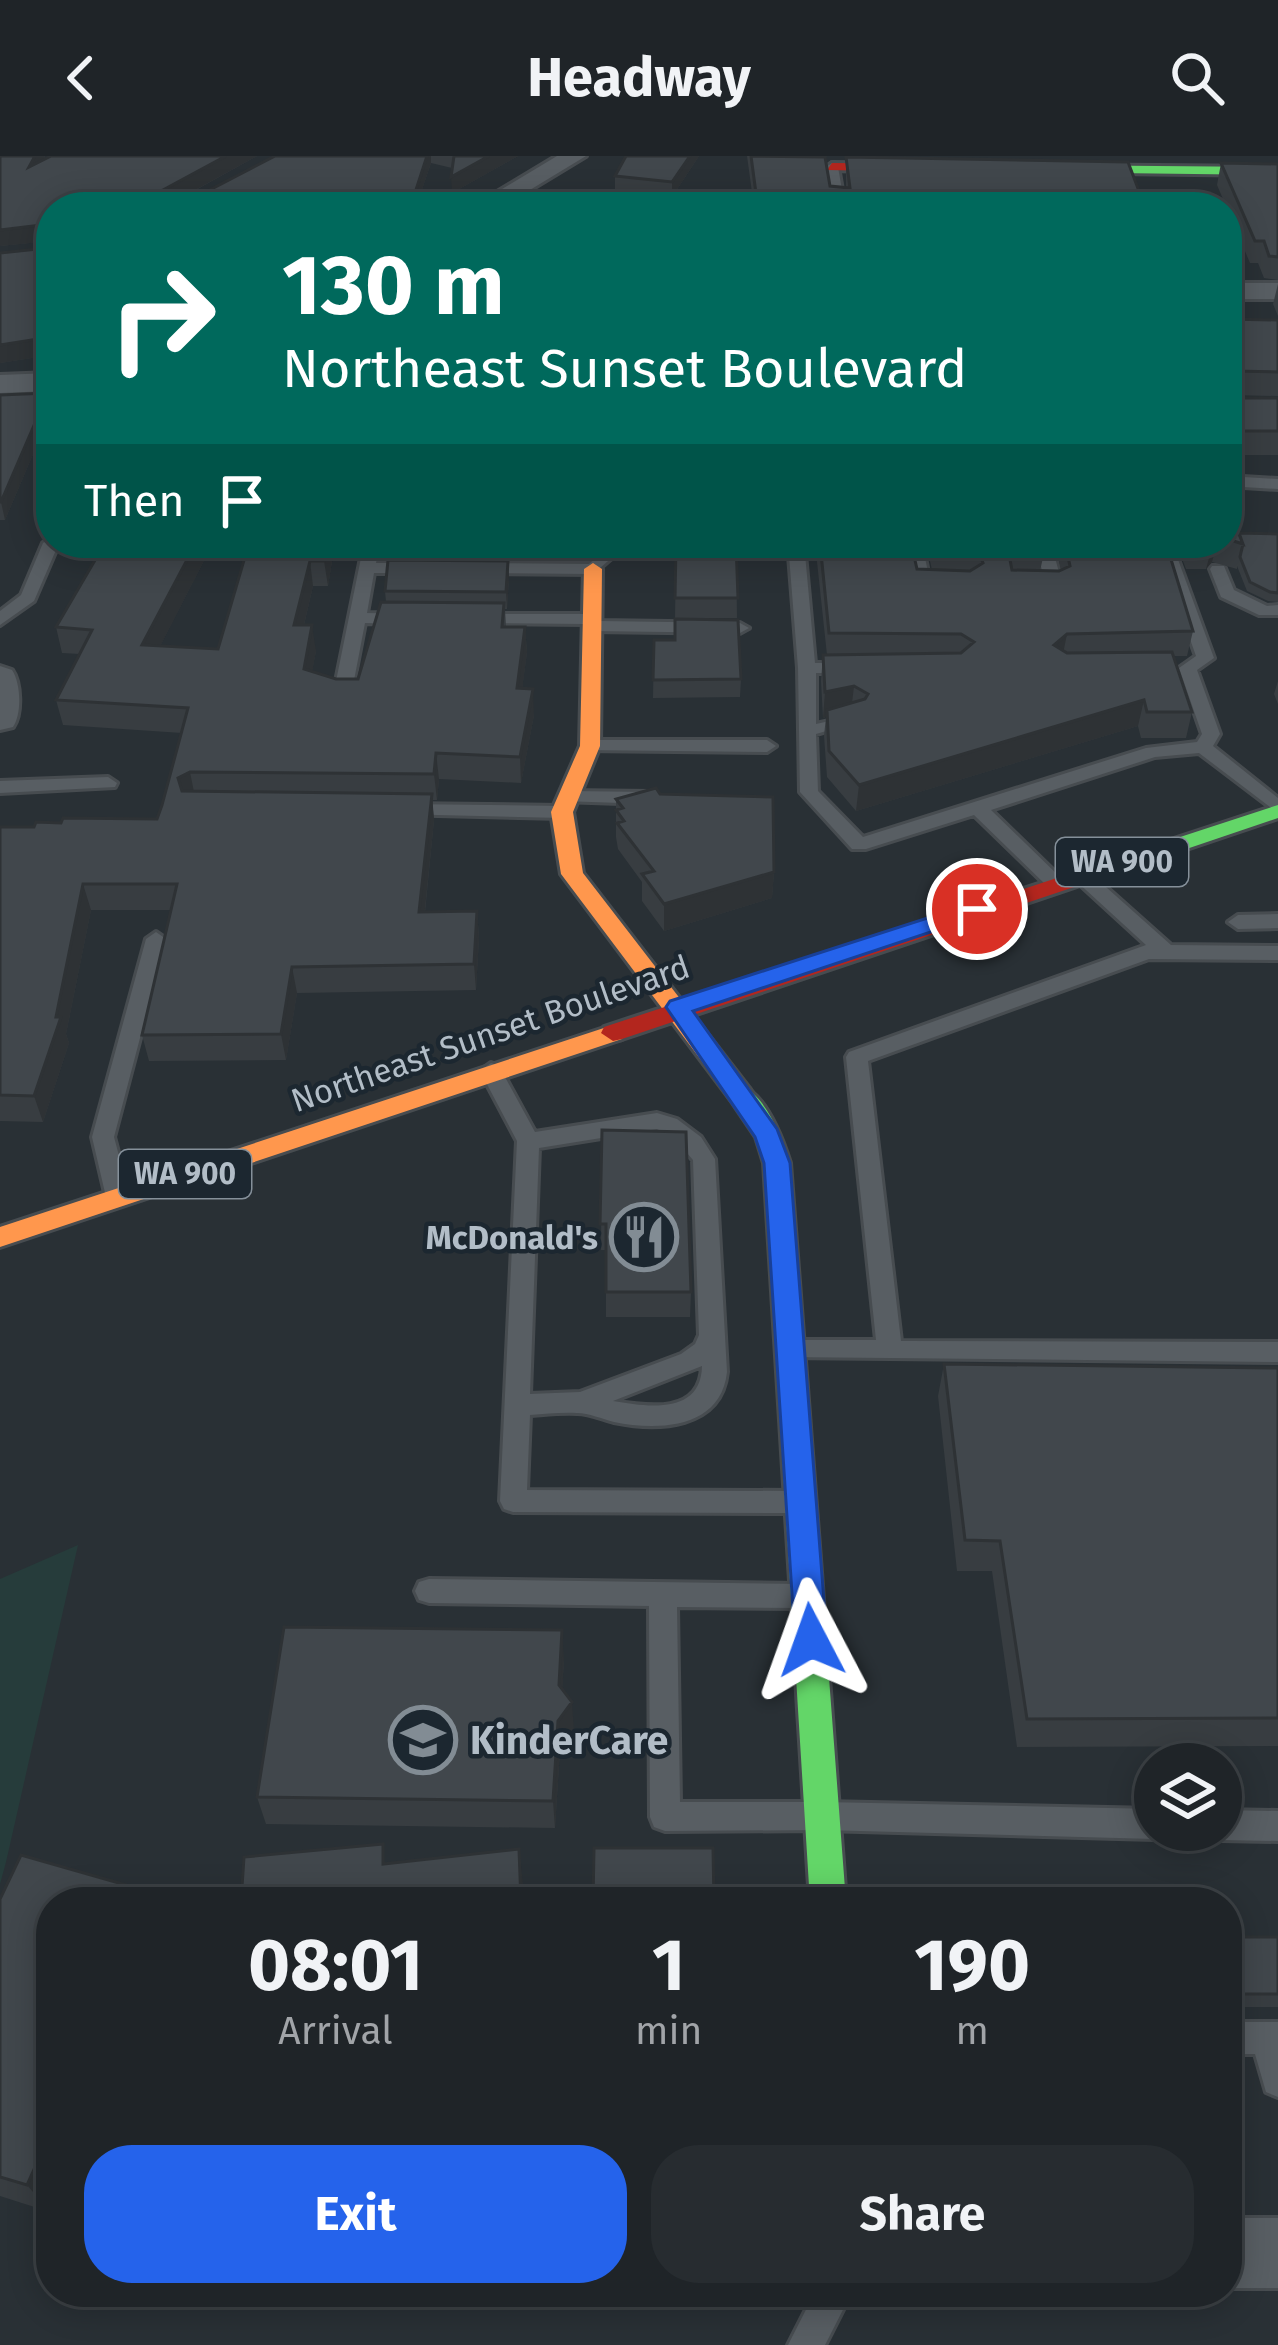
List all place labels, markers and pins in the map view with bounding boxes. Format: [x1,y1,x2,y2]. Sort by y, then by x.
pin [926,858,1028,960]
restaurant icon: McDonald's [609,1202,679,1272]
place label: McDonald's [426,1218,598,1258]
school or university icon: KinderCare [388,1705,458,1775]
place label: KinderCare [470,1718,668,1764]

